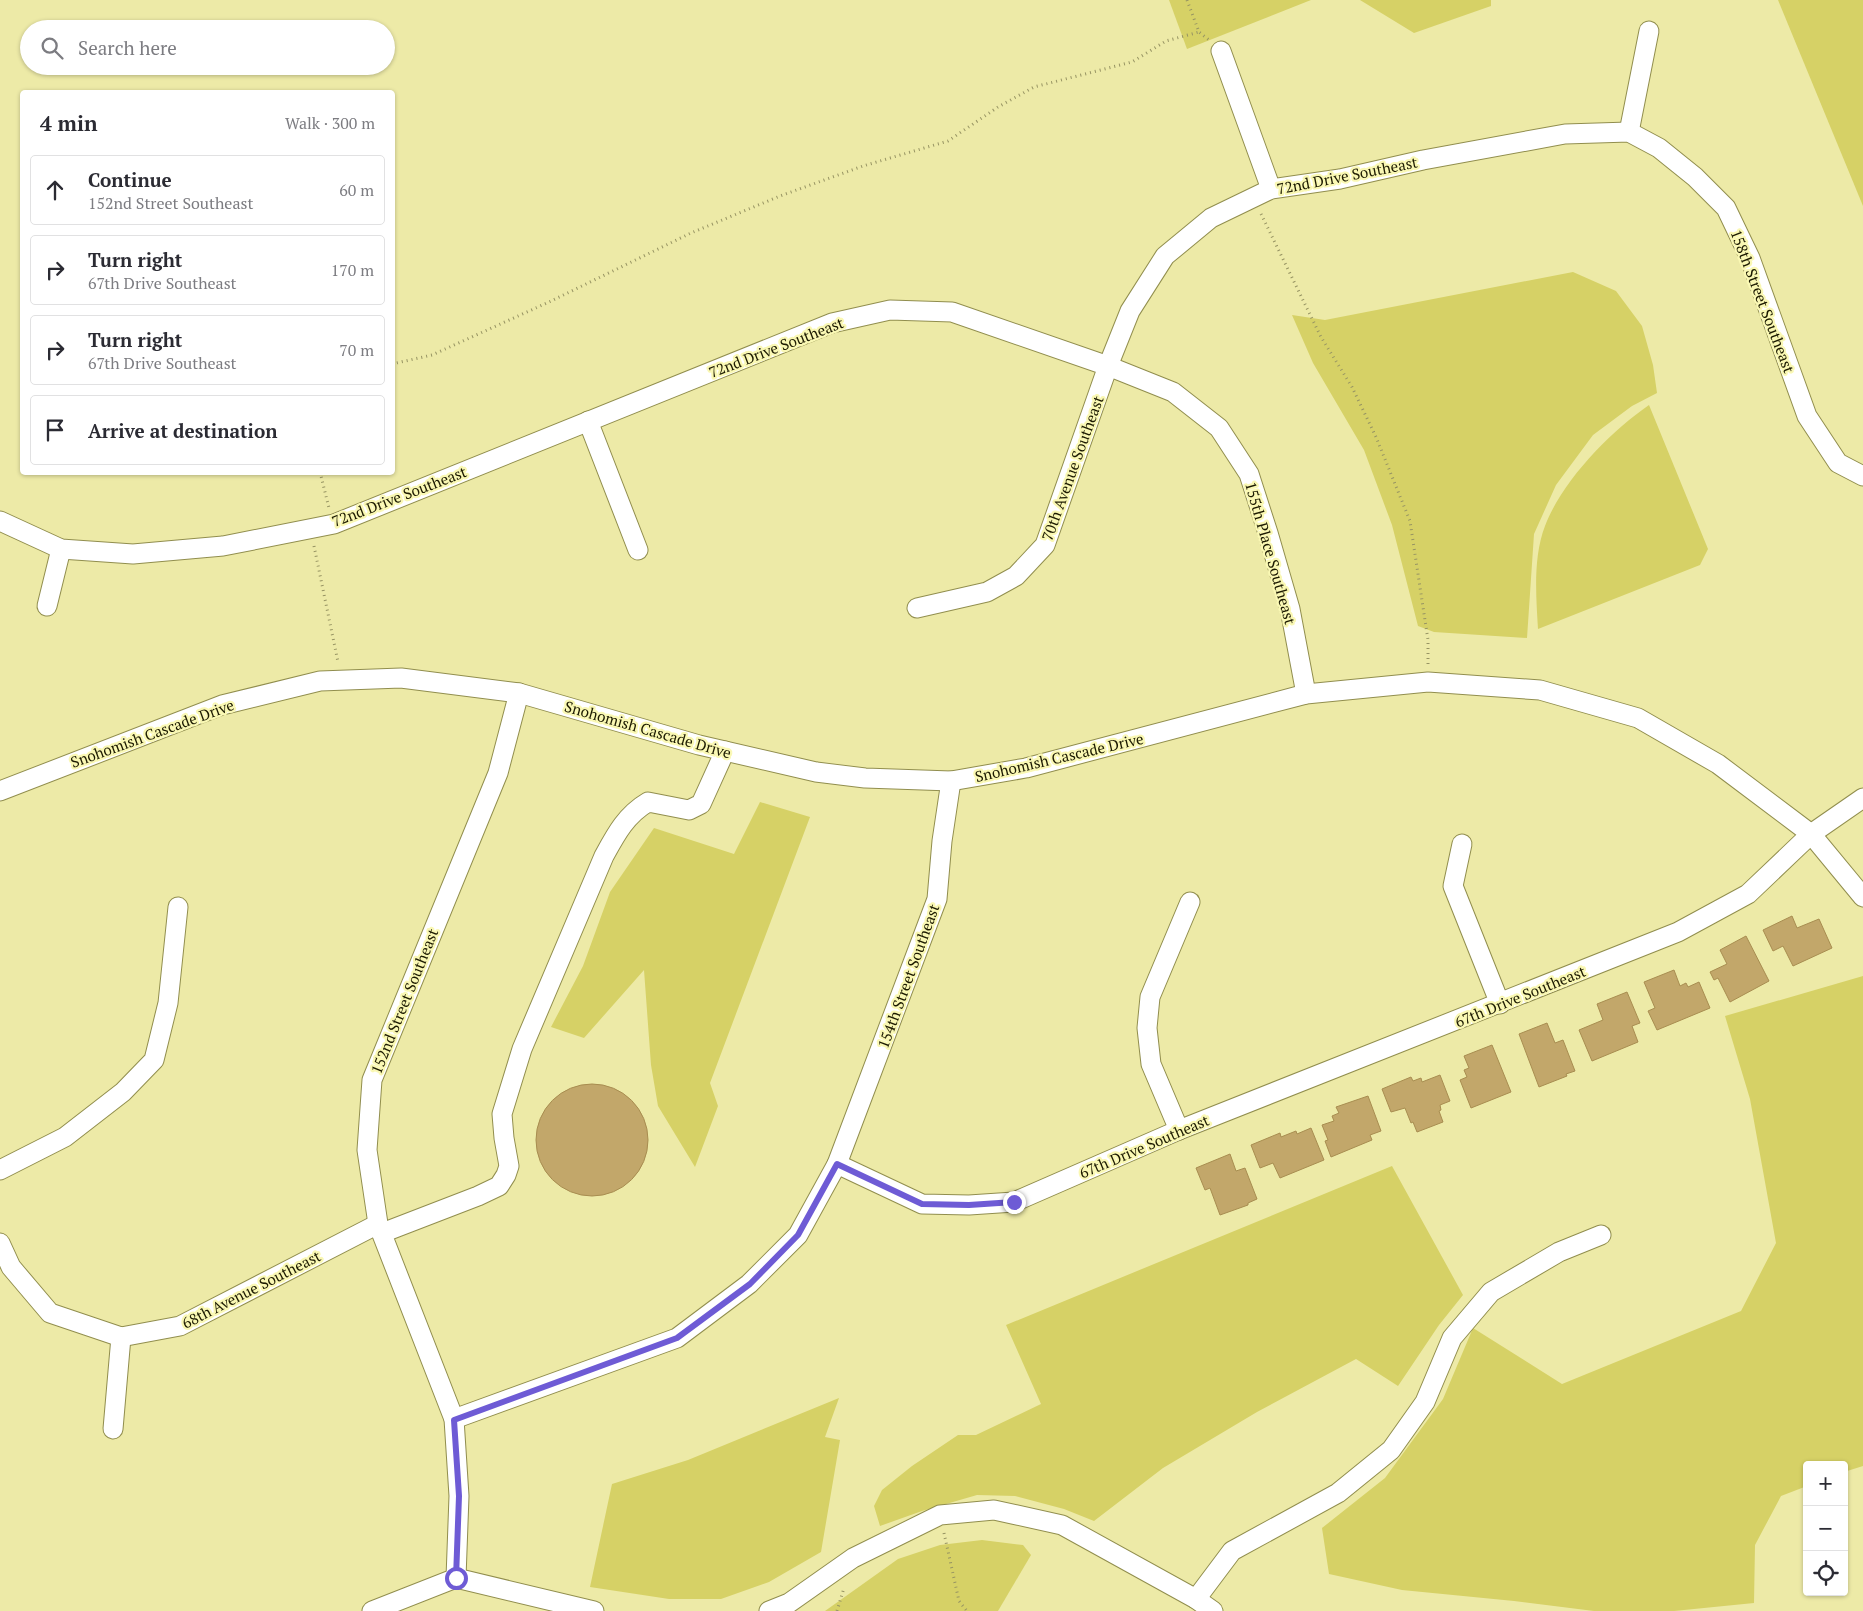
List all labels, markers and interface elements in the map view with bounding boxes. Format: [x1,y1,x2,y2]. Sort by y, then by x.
search box [20,20,395,75]
icon: search [38,34,66,62]
text: Search here [78,35,177,60]
text: 4 min [40,109,97,137]
text: Walk · 300 m [285,112,375,134]
street label: 72nd Drive Southeast [1275,151,1419,198]
text: Continue [88,167,172,192]
icon: ahead [41,176,69,204]
text: 60 m [339,179,374,201]
text: 152nd Street Southeast [88,192,253,214]
street label: 158th Street Southeast [1726,226,1800,376]
text: Turn right [88,247,182,272]
icon: right [41,256,69,284]
text: 170 m [331,259,374,281]
text: 67th Drive Southeast [88,272,237,294]
street label: 72nd Drive Southeast [706,312,847,382]
text: Turn right [88,327,182,352]
icon: right [41,336,69,364]
text: 70 m [339,339,374,361]
text: 67th Drive Southeast [88,352,237,374]
street label: 70th Avenue Southeast [1036,392,1108,543]
icon: arrive [41,416,69,444]
text: Arrive at destination [88,418,277,443]
street label: 72nd Drive Southeast [329,461,470,531]
street label: 155th Place Southeast [1241,479,1301,627]
street label: Snohomish Cascade Drive [68,694,236,772]
street label: Snohomish Cascade Drive [562,696,734,762]
street label: Snohomish Cascade Drive [973,728,1145,786]
street label: 154th Street Southeast [873,901,944,1051]
street label: 152nd Street Southeast [366,925,442,1077]
street label: 67th Drive Southeast [1452,960,1589,1031]
street label: 67th Drive Southeast [1076,1109,1212,1182]
route end [1003,1191,1026,1214]
street label: 68th Avenue Southeast [178,1245,324,1333]
map controls [1803,1461,1848,1596]
button: + [1803,1461,1848,1506]
button: − [1803,1506,1848,1551]
button: locate [1803,1551,1848,1596]
route start [445,1567,468,1590]

